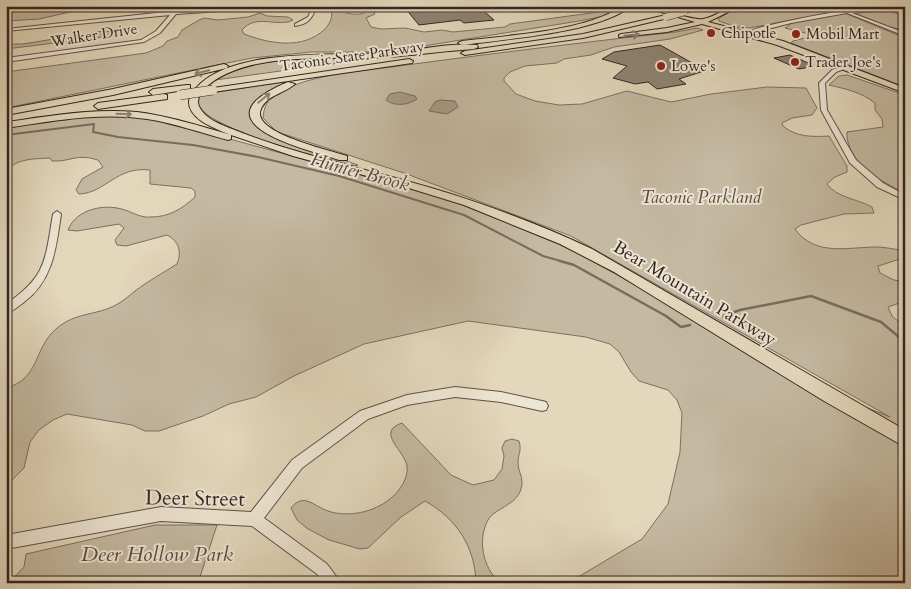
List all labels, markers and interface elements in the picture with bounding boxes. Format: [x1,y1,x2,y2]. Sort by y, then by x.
street label: Walker Drive [48,18,139,52]
place label: Chipotle [721,23,777,43]
place label: Mobil Mart [806,24,879,44]
marker: Chipotle [705,27,717,39]
marker: Mobil Mart [790,28,802,40]
one-way arrow [623,30,639,40]
street label: Taconic State Parkway [278,36,426,76]
place label: Trader Joe's [805,52,881,72]
place label: Lowe's [671,56,715,76]
marker: Trader Joe's [789,56,801,68]
marker: Lowe's [655,60,667,72]
one-way arrow [195,68,211,77]
one-way arrow [258,93,271,104]
one-way arrow [116,109,132,118]
water label: Hunter Brook [307,146,413,198]
park label: Taconic Parkland [641,185,763,210]
street label: Bear Mountain Parkway [608,235,781,352]
street label: Deer Street [145,483,246,514]
park label: Deer Hollow Park [81,540,234,569]

